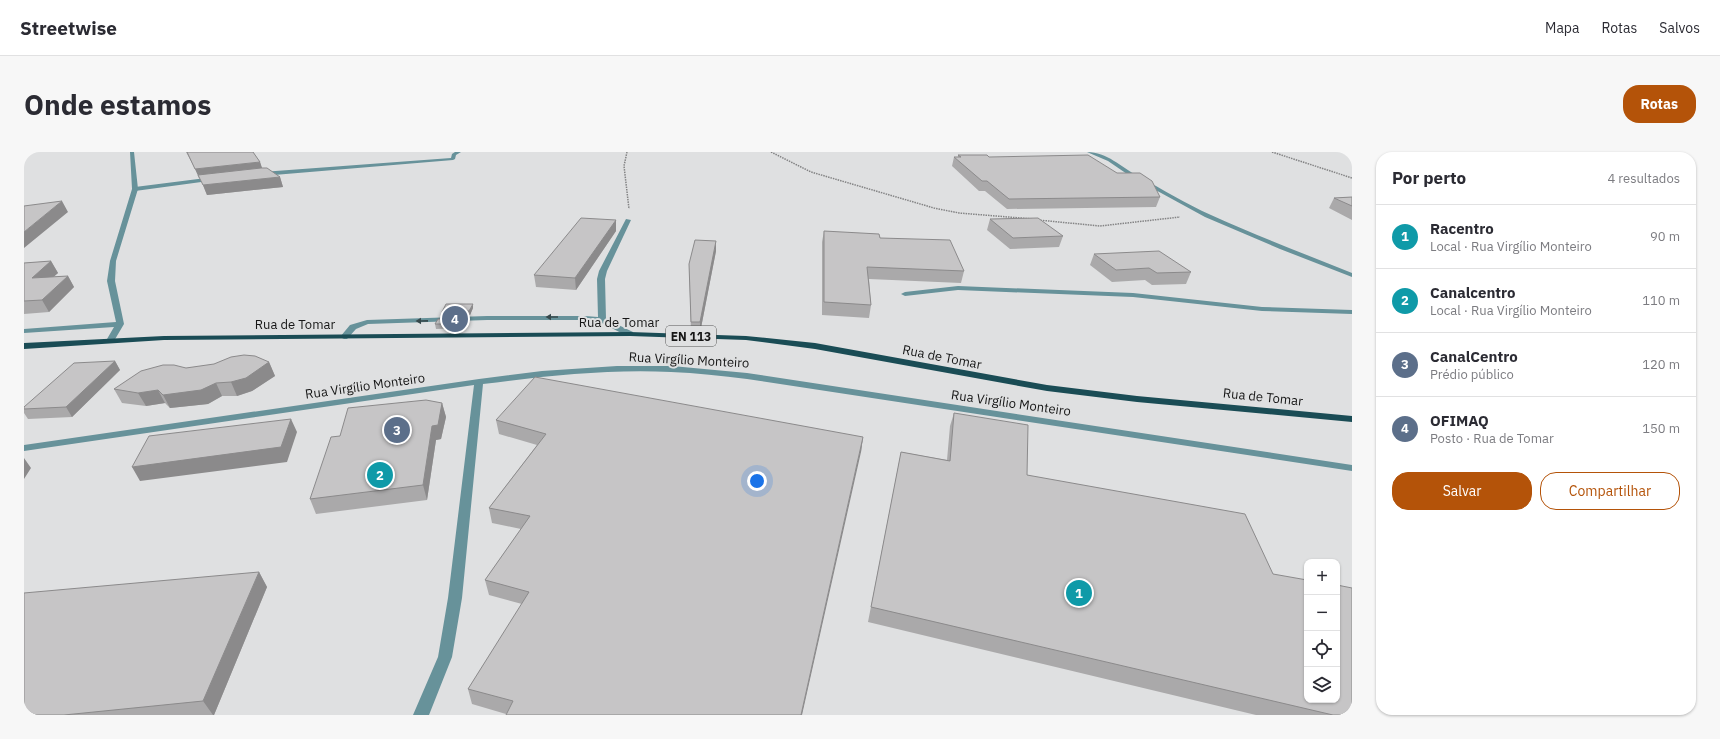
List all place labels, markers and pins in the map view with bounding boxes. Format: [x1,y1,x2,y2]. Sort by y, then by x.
pin: 4 [442,304,468,334]
pin: 3 [384,415,410,445]
pin: 2 [367,460,393,490]
pin: 1 [1066,578,1092,608]

